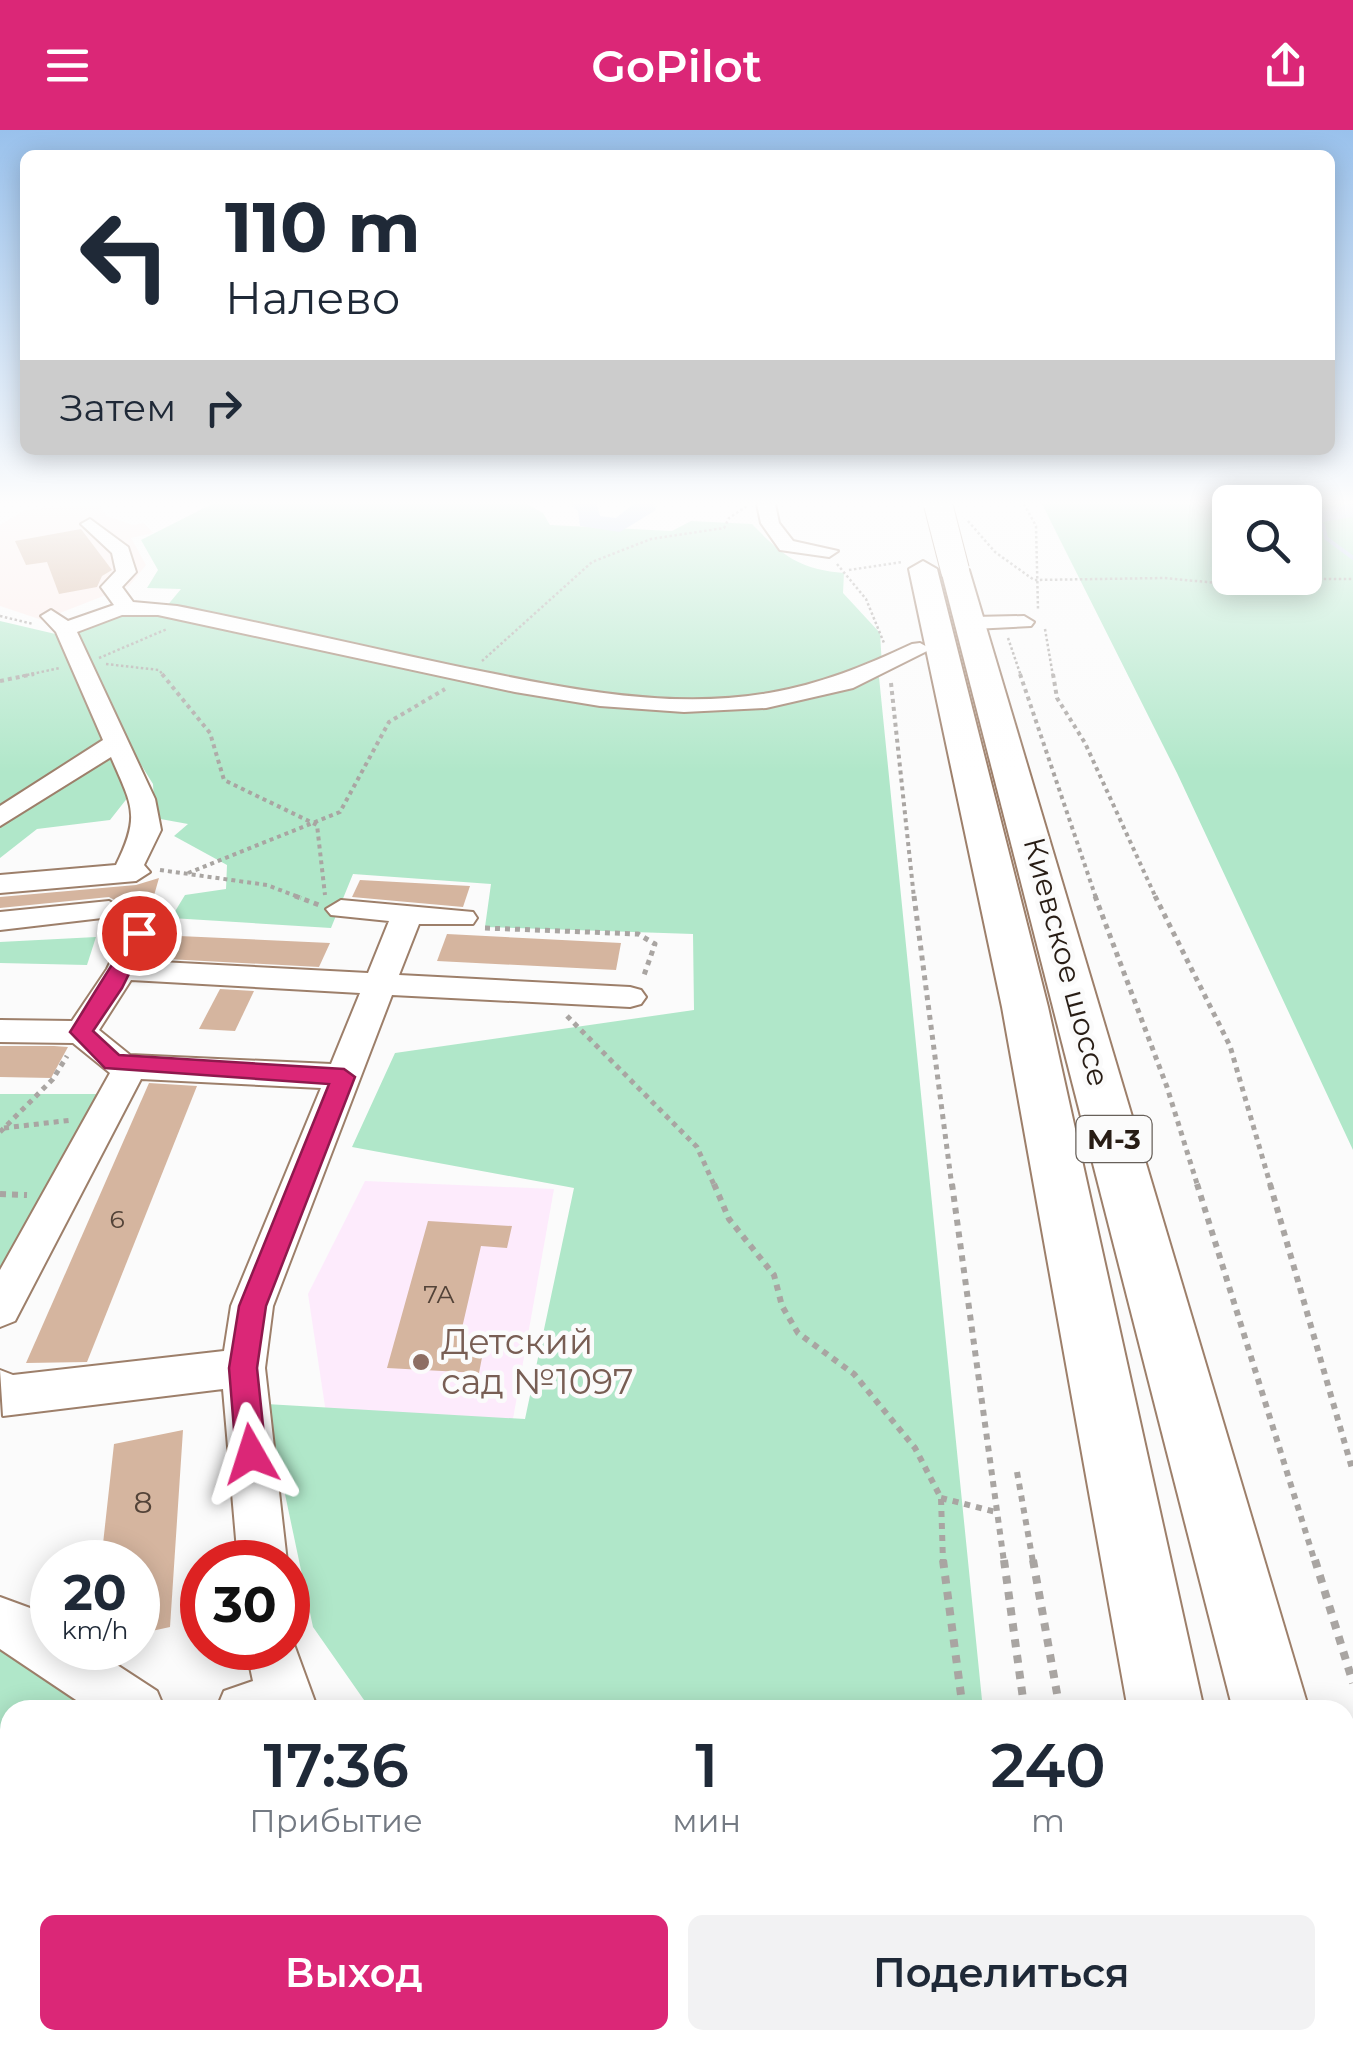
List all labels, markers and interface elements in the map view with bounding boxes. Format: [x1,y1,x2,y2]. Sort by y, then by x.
icon: menu [40,38,95,93]
text: GoPilot [591,38,762,93]
icon: share [1258,38,1313,93]
text: 110 m [225,184,421,270]
icon: left [60,190,190,320]
text: Налево [225,270,400,325]
icon: right [196,380,251,435]
text: Затем [60,384,176,431]
map controls [1212,485,1322,595]
button: search [1212,485,1322,595]
street label: Киевское шоссе [1015,833,1118,1090]
pin [97,891,182,976]
icon: arrive [112,906,167,961]
road number: М-3 [1076,1116,1152,1162]
house number: 6 [109,1204,125,1234]
house number: 7А [423,1279,455,1309]
place label: Детский сад №1097 [441,1320,634,1403]
marker: Детский сад №1097 [410,1351,432,1373]
position arrow [199,1402,303,1506]
house number: 8 [133,1484,153,1521]
speed limit sign: 30 [180,1540,310,1670]
text: 20 [63,1562,127,1623]
text: km/h [62,1615,128,1645]
text: 17:36 [263,1729,409,1802]
text: 1 [695,1729,718,1802]
text: 240 [990,1729,1106,1802]
text: Прибытие [249,1801,423,1840]
text: мин [672,1801,741,1840]
text: m [1031,1801,1065,1840]
button: Выход [40,1915,668,2030]
button: Поделиться [688,1915,1315,2030]

